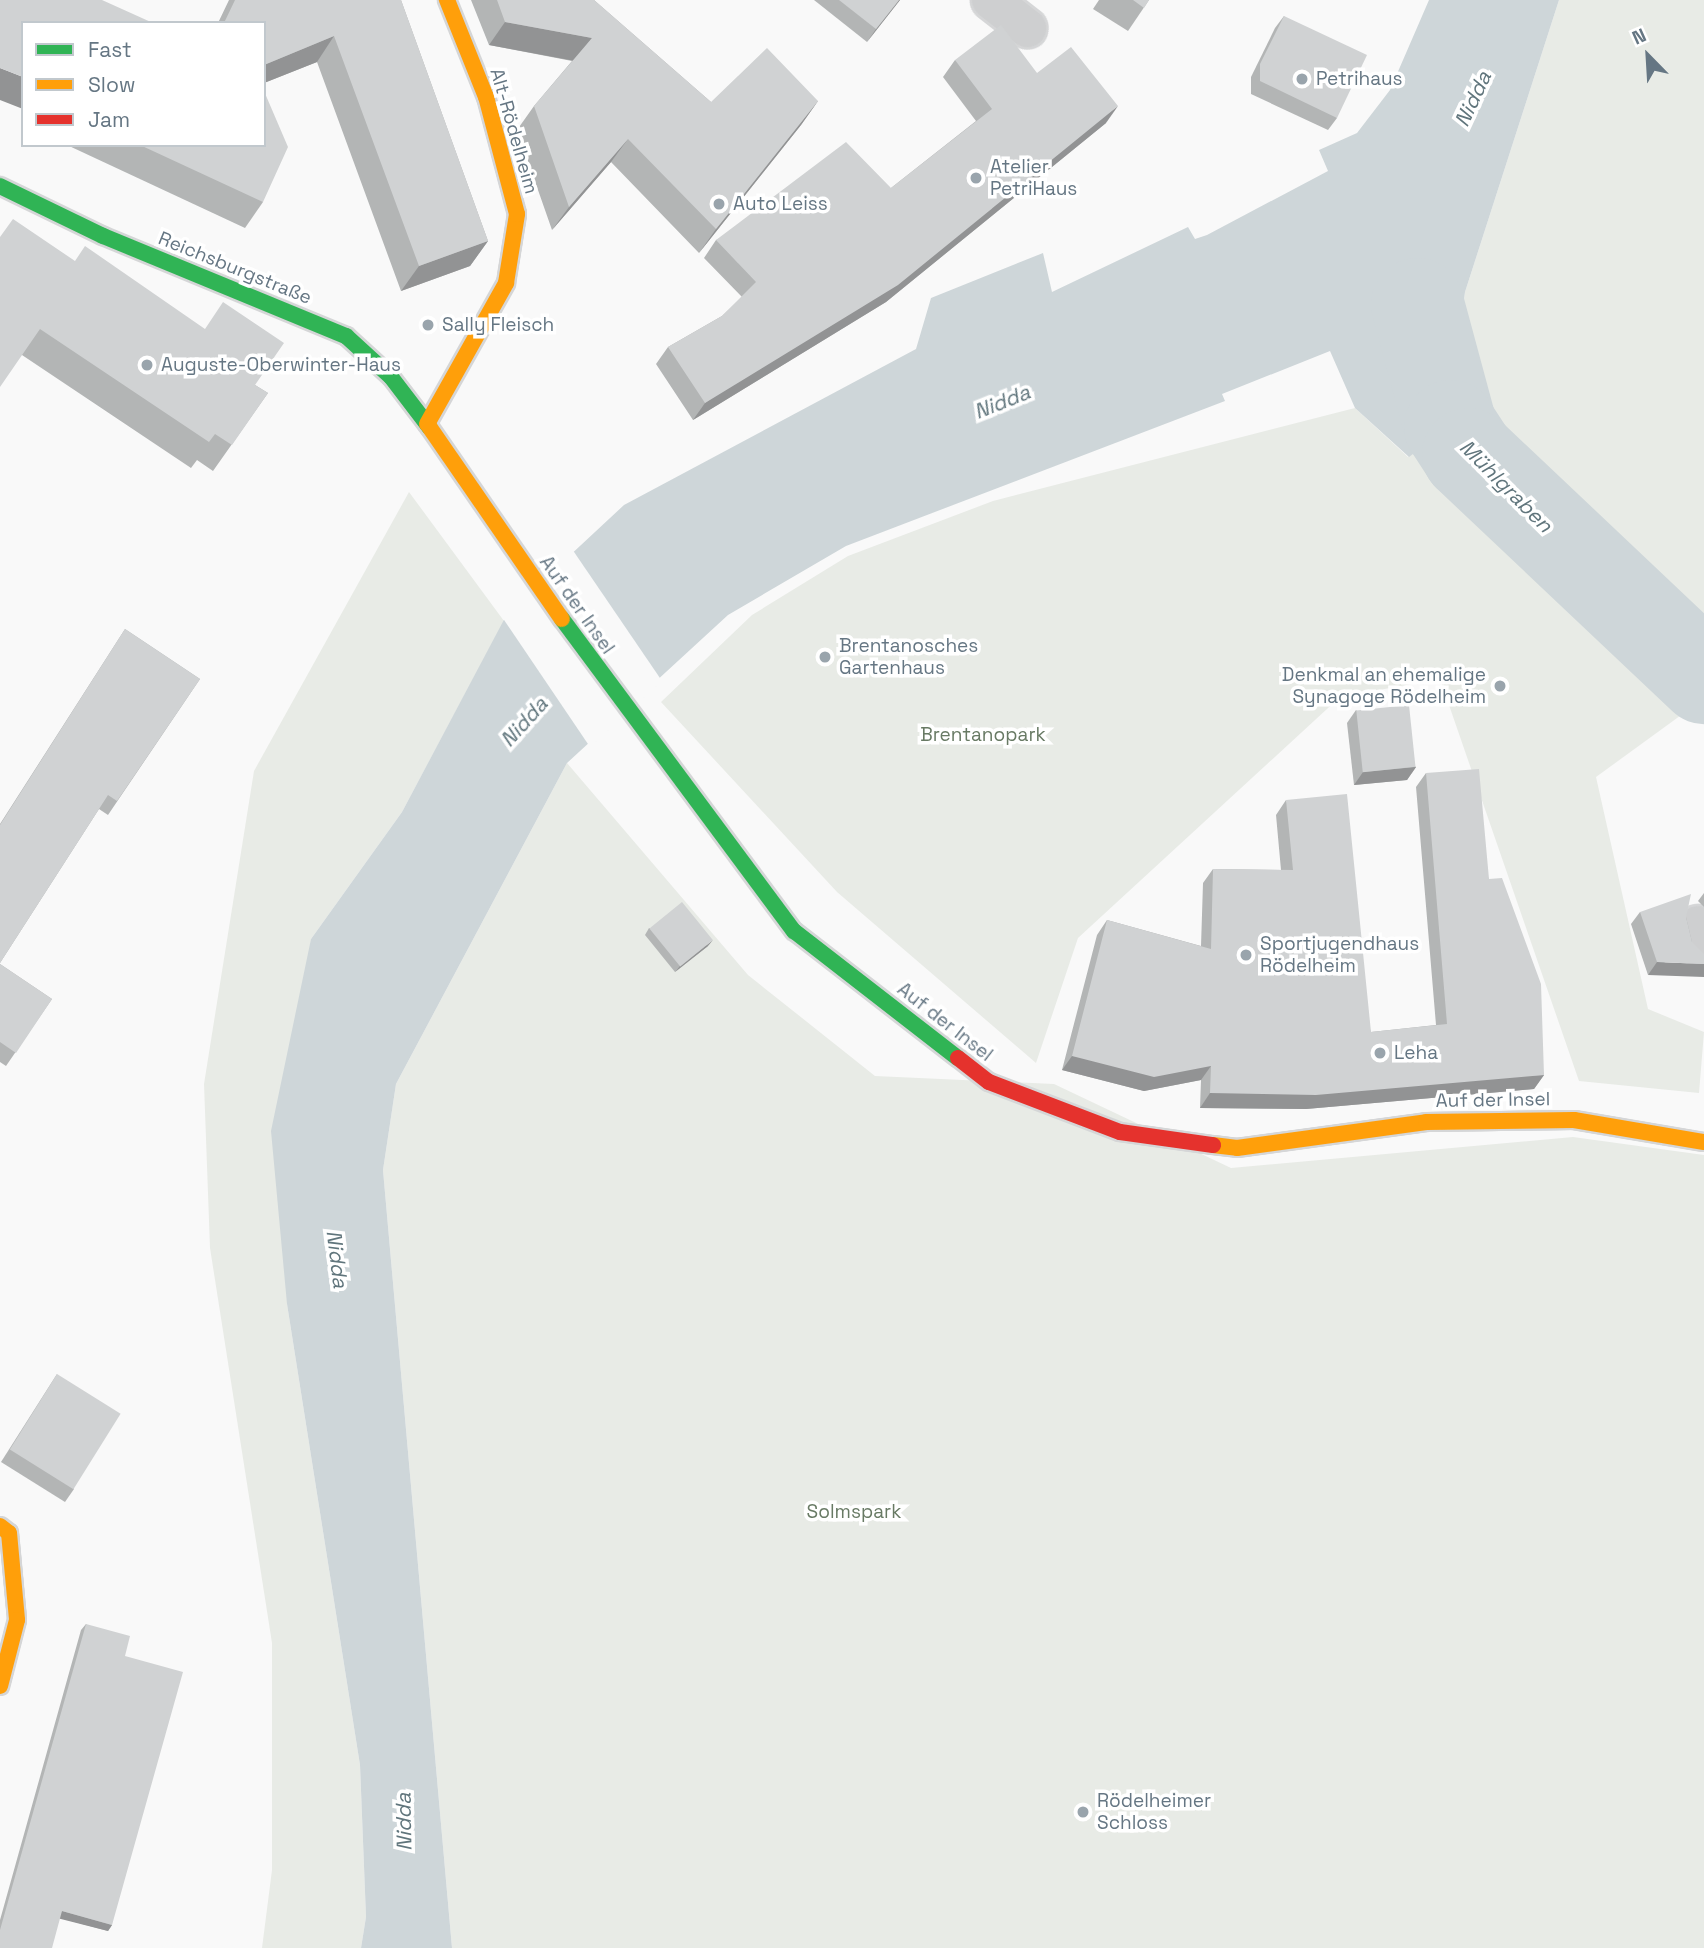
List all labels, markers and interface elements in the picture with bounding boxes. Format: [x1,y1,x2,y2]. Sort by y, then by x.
legend [21,21,266,147]
north arrow [1613,21,1683,91]
text: N [1628,22,1650,50]
text: Fast [88,36,132,63]
street label: Alt-Rödelheim [485,66,543,196]
water label: Nidda [1449,67,1497,131]
place label: Petrihaus [1316,68,1403,90]
text: Slow [88,71,136,98]
marker: Petrihaus [1294,71,1310,87]
text: Jam [88,106,130,133]
place label: Atelier PetriHaus [990,156,1077,200]
marker: Atelier PetriHaus [968,170,984,186]
place label: Auto Leiss [733,193,828,215]
marker: Auto Leiss [711,196,727,212]
street label: Reichsburgstraße [155,227,315,309]
place label: Sally Fleisch [442,314,554,336]
marker: Sally Fleisch [420,317,436,333]
place label: Auguste-Oberwinter-Haus [161,354,401,376]
marker: Auguste-Oberwinter-Haus [139,357,155,373]
water label: Nidda [970,379,1034,425]
water label: Mühlgraben [1454,434,1558,538]
street label: Auf der Insel [535,552,619,658]
place label: Brentanosches Gartenhaus [839,635,978,679]
marker: Brentanosches Gartenhaus [817,649,833,665]
place label: Denkmal an ehemalige Synagoge Rödelheim [1282,664,1486,708]
marker: Denkmal an ehemalige Synagoge Rödelheim [1492,678,1508,694]
water label: Nidda [495,692,553,752]
park label: Brentanopark [920,724,1046,746]
place label: Sportjugendhaus Rödelheim [1260,933,1419,977]
marker: Sportjugendhaus Rödelheim [1238,947,1254,963]
street label: Auf der Insel [893,978,997,1066]
place label: Leha [1394,1042,1438,1064]
marker: Leha [1372,1045,1388,1061]
street label: Auf der Insel [1436,1088,1550,1112]
water label: Nidda [321,1229,353,1289]
park label: Solmspark [807,1501,901,1523]
place label: Rödelheimer Schloss [1097,1790,1211,1834]
water label: Nidda [391,1793,417,1851]
marker: Rödelheimer Schloss [1075,1804,1091,1820]

